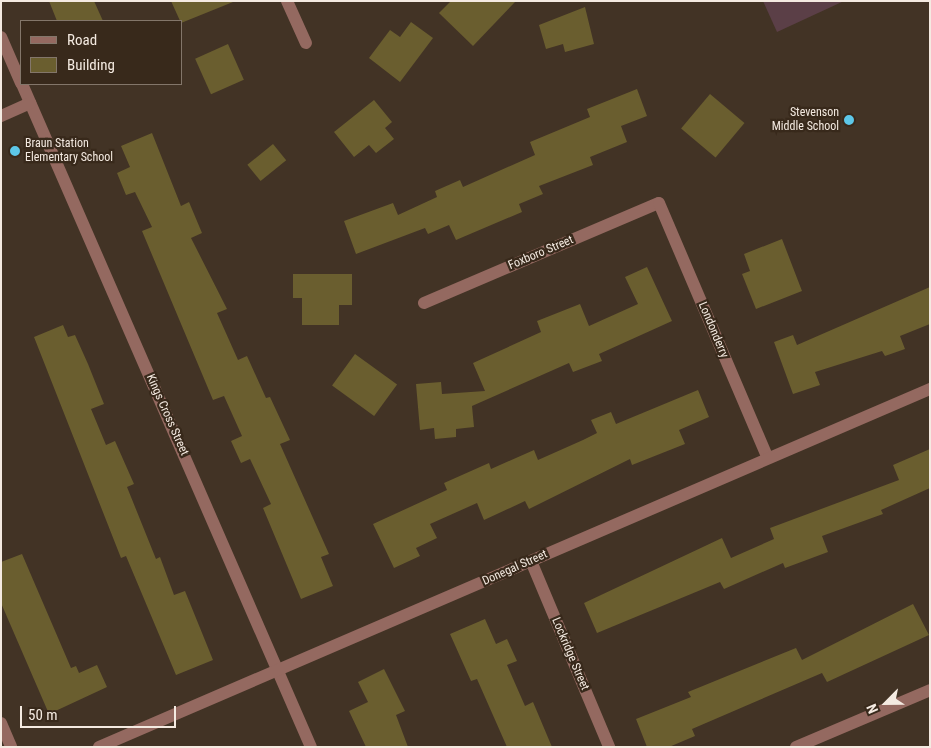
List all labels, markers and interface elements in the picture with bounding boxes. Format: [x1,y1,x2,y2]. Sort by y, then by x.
legend [20,20,182,85]
text: Road [67,31,97,49]
text: Building [67,56,115,74]
place label: Stevenson Middle School [772,106,839,134]
marker: Stevenson Middle School [843,114,855,126]
place label: Braun Station Elementary School [25,137,113,165]
marker: Braun Station Elementary School [9,145,21,157]
street label: Foxboro Street [506,233,576,273]
street label: Londonderry [695,300,731,360]
street label: Kings Cross Street [143,372,191,458]
street label: Donegal Street [480,547,550,589]
street label: Lockridge Street [548,616,592,692]
north arrow [861,678,911,728]
scale bar [22,696,179,728]
text: N [863,702,881,716]
text: 50 m [28,706,58,724]

